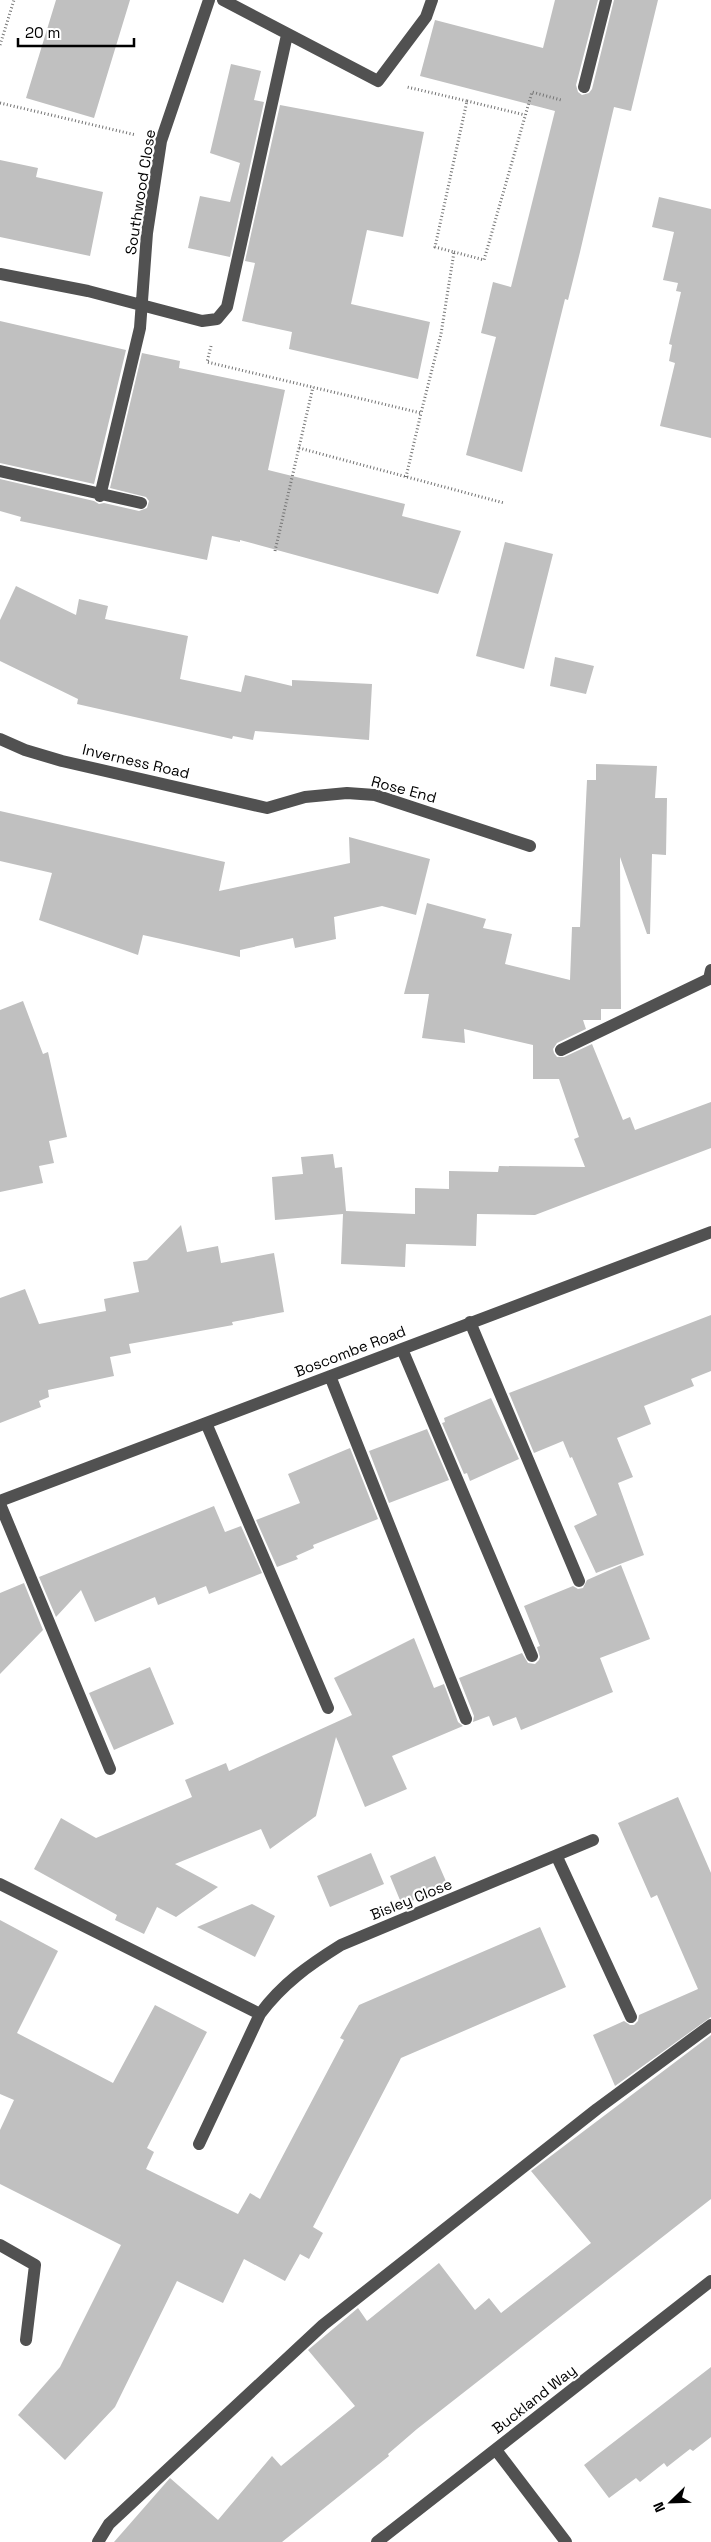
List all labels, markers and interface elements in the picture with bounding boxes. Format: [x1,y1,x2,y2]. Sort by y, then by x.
scale bar [18,15,134,47]
text: 20 m [25,23,60,42]
street label: Southwood Close [121,128,159,256]
street label: Inverness Road [81,739,191,783]
street label: Rose End [369,771,439,807]
street label: Boscombe Road [292,1321,408,1381]
street label: Bisley Close [367,1874,455,1924]
street label: Buckland Way [488,2360,580,2438]
north arrow [646,2477,696,2527]
text: N [649,2499,669,2515]

